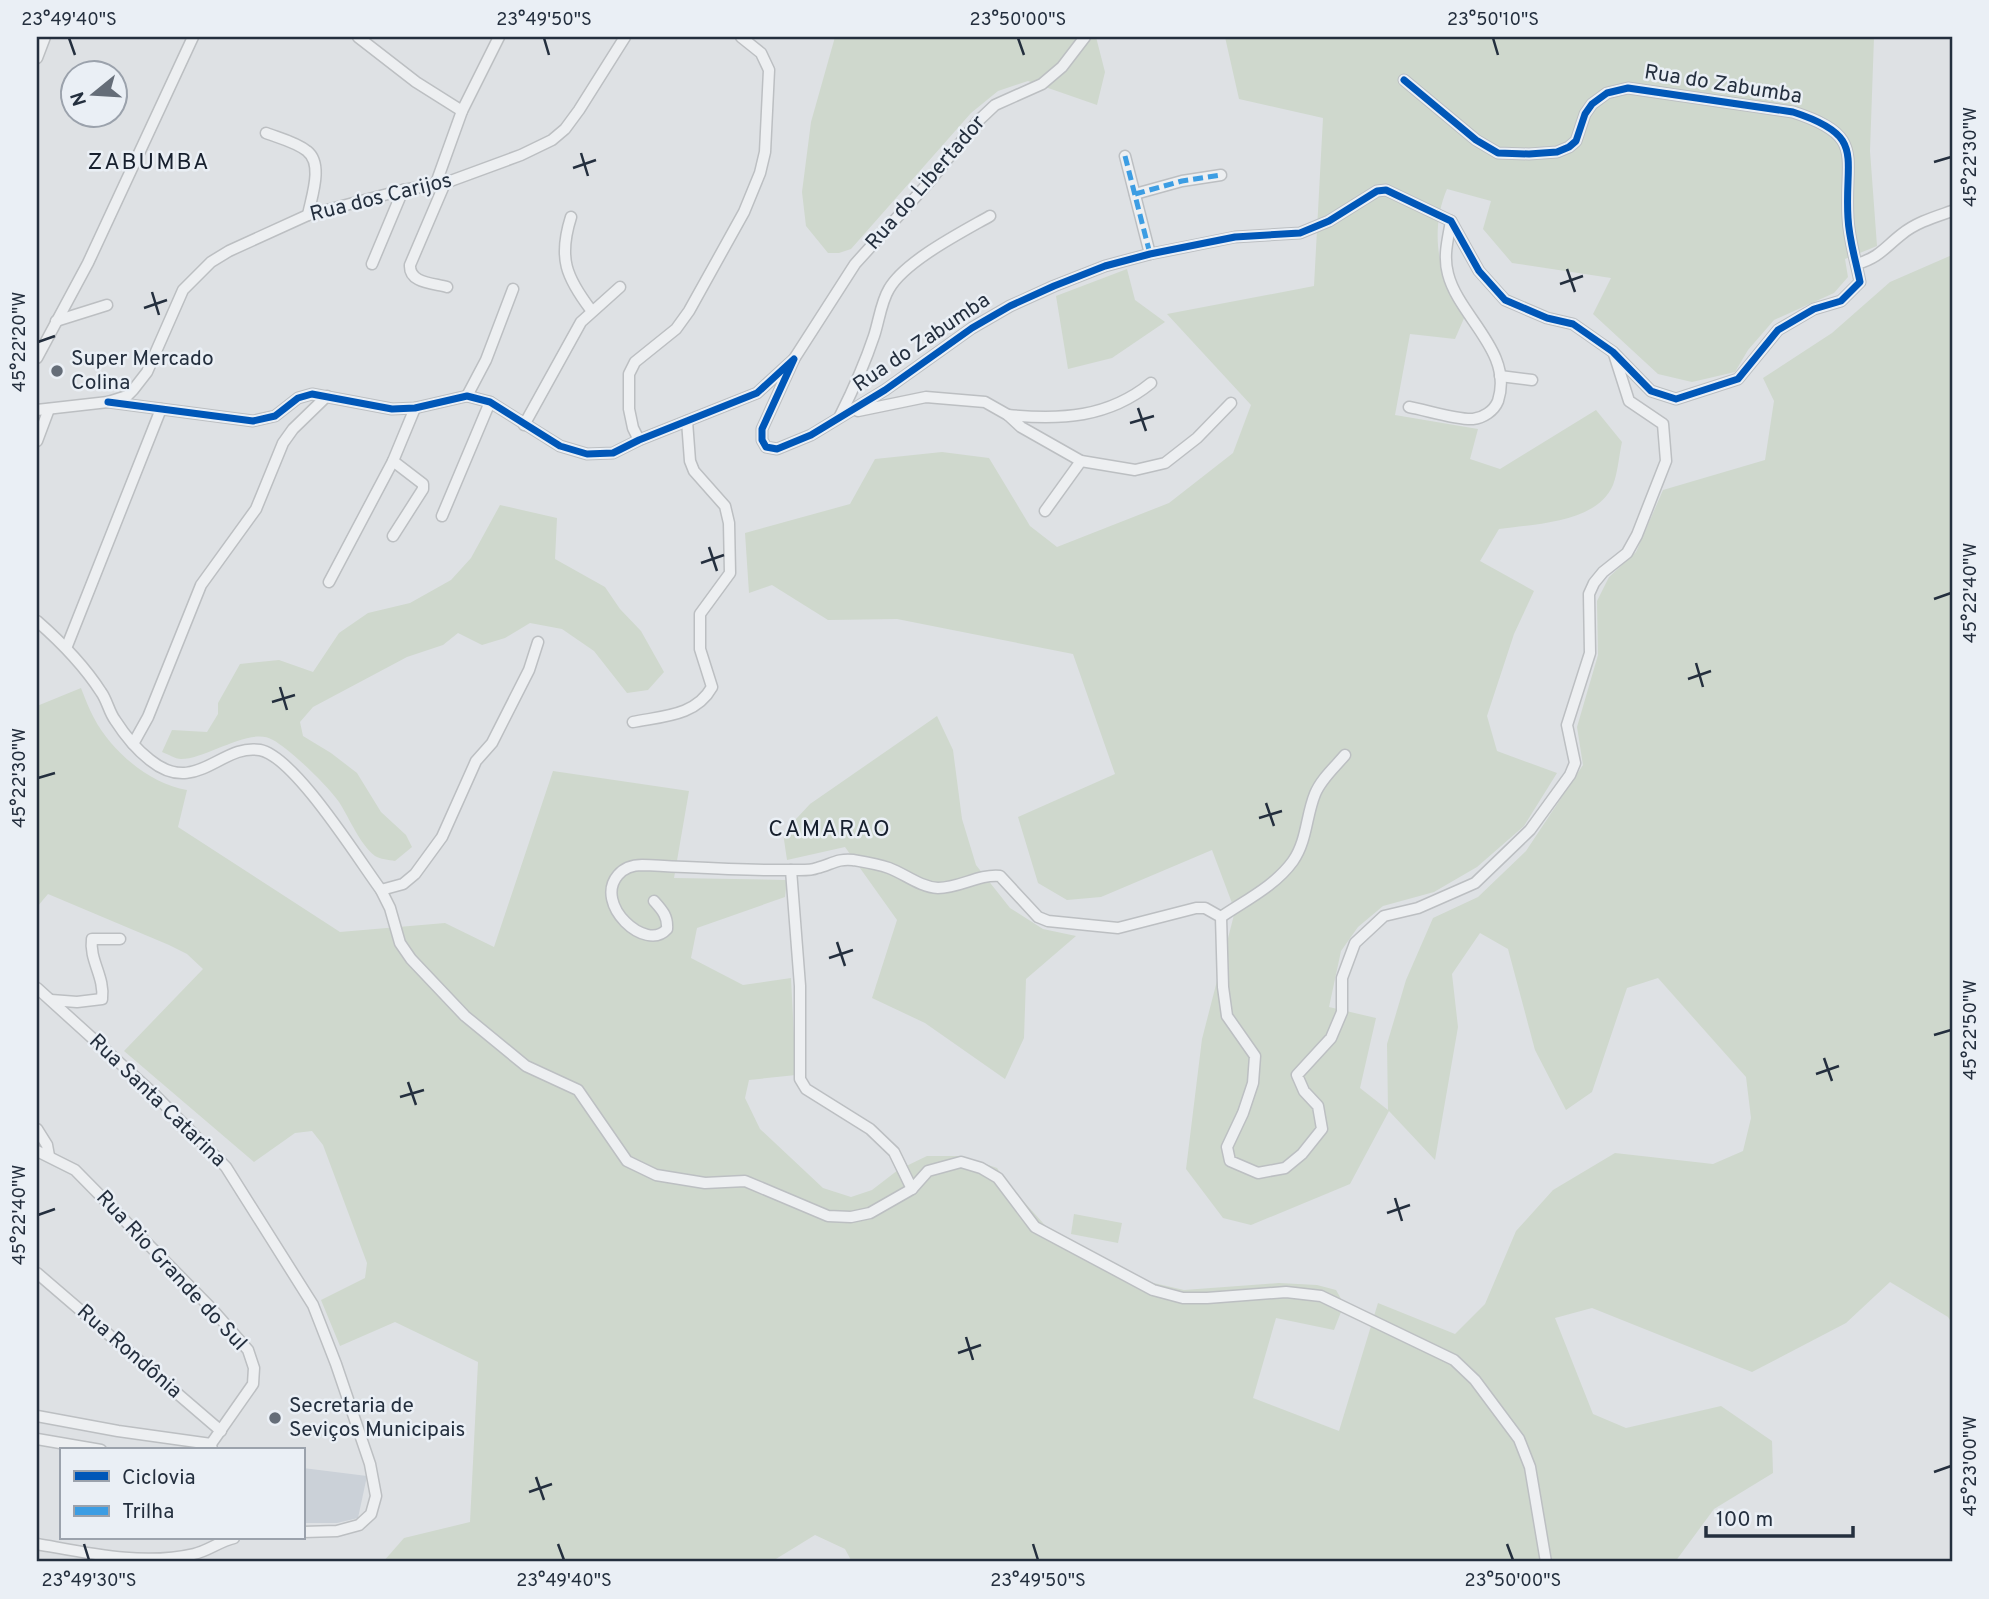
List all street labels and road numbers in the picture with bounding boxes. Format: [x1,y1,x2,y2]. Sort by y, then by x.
street label: Rua do Zabumba [1642,59,1804,111]
street label: Rua do Libertador [860,110,992,256]
street label: Rua dos Carijos [307,167,455,229]
street label: Rua do Zabumba [848,287,996,399]
street label: Rua Santa Catarina [83,1029,231,1173]
street label: Rua Rio Grande do Sul [90,1185,252,1357]
street label: Rua Rondônia [71,1299,187,1405]

